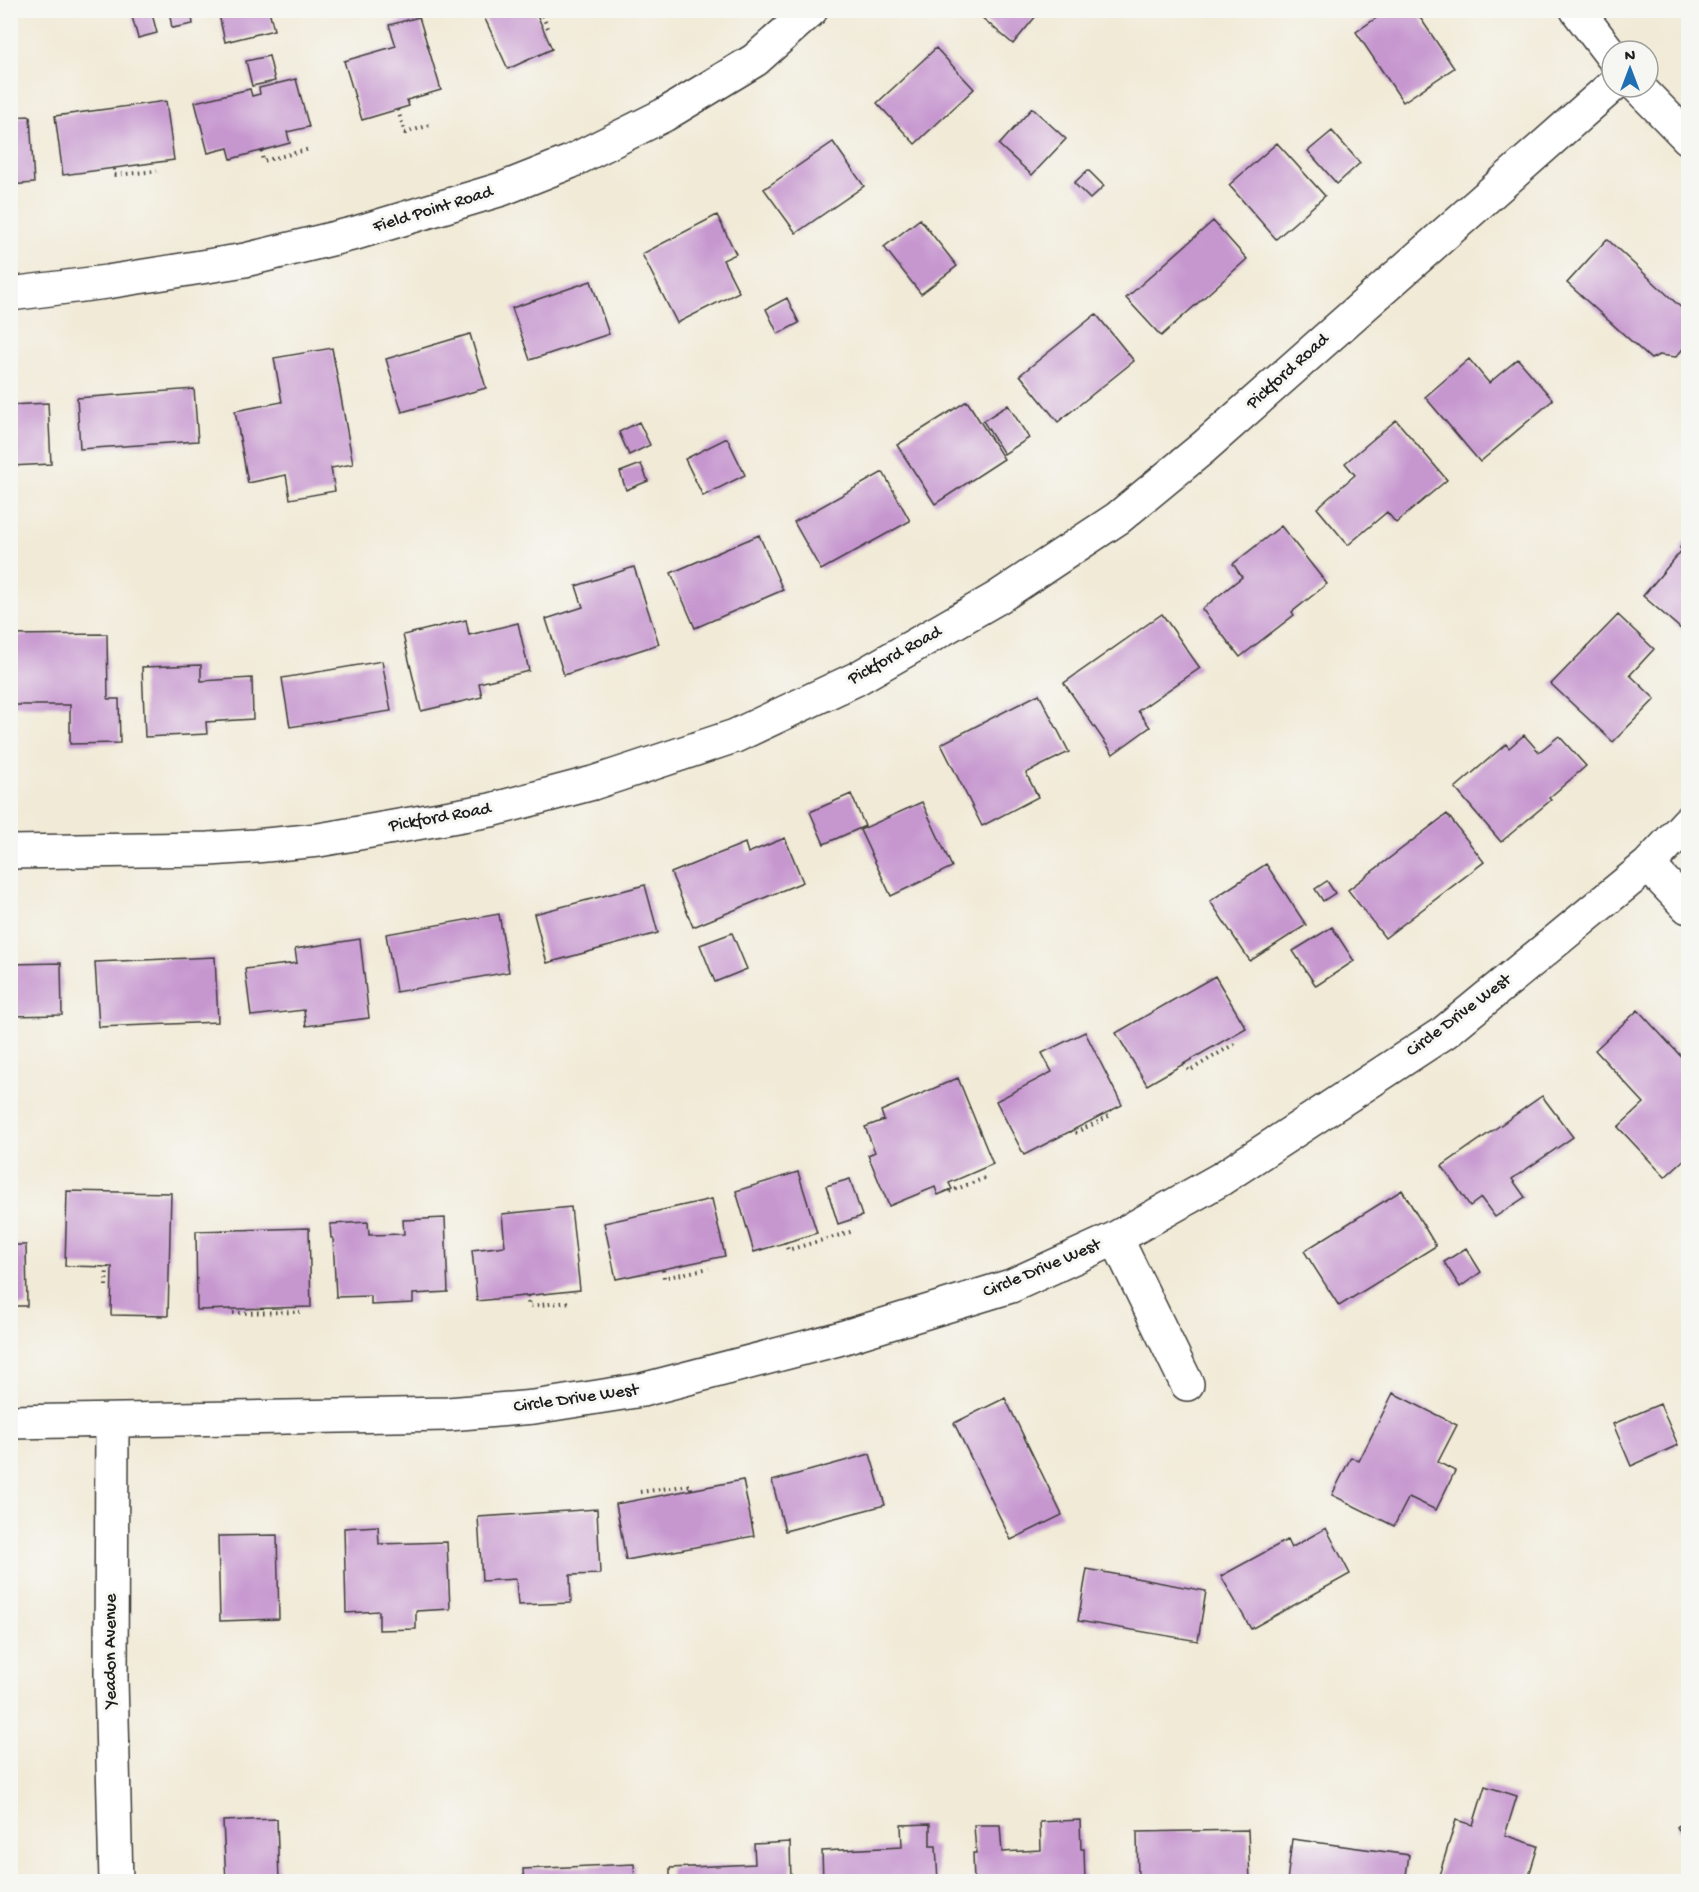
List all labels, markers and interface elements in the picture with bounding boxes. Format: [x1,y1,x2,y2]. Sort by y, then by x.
north arrow [1600,39,1660,99]
text: N [1625,48,1636,67]
street label: Field Point Road [370,181,497,238]
street label: Pickford Road [1242,329,1334,415]
street label: Pickford Road [844,621,947,691]
street label: Pickford Road [386,798,494,837]
street label: Circle Drive West [1402,969,1517,1062]
street label: Circle Drive West [980,1234,1105,1303]
street label: Circle Drive West [512,1380,641,1418]
street label: Yeadon Avenue [101,1593,122,1710]

